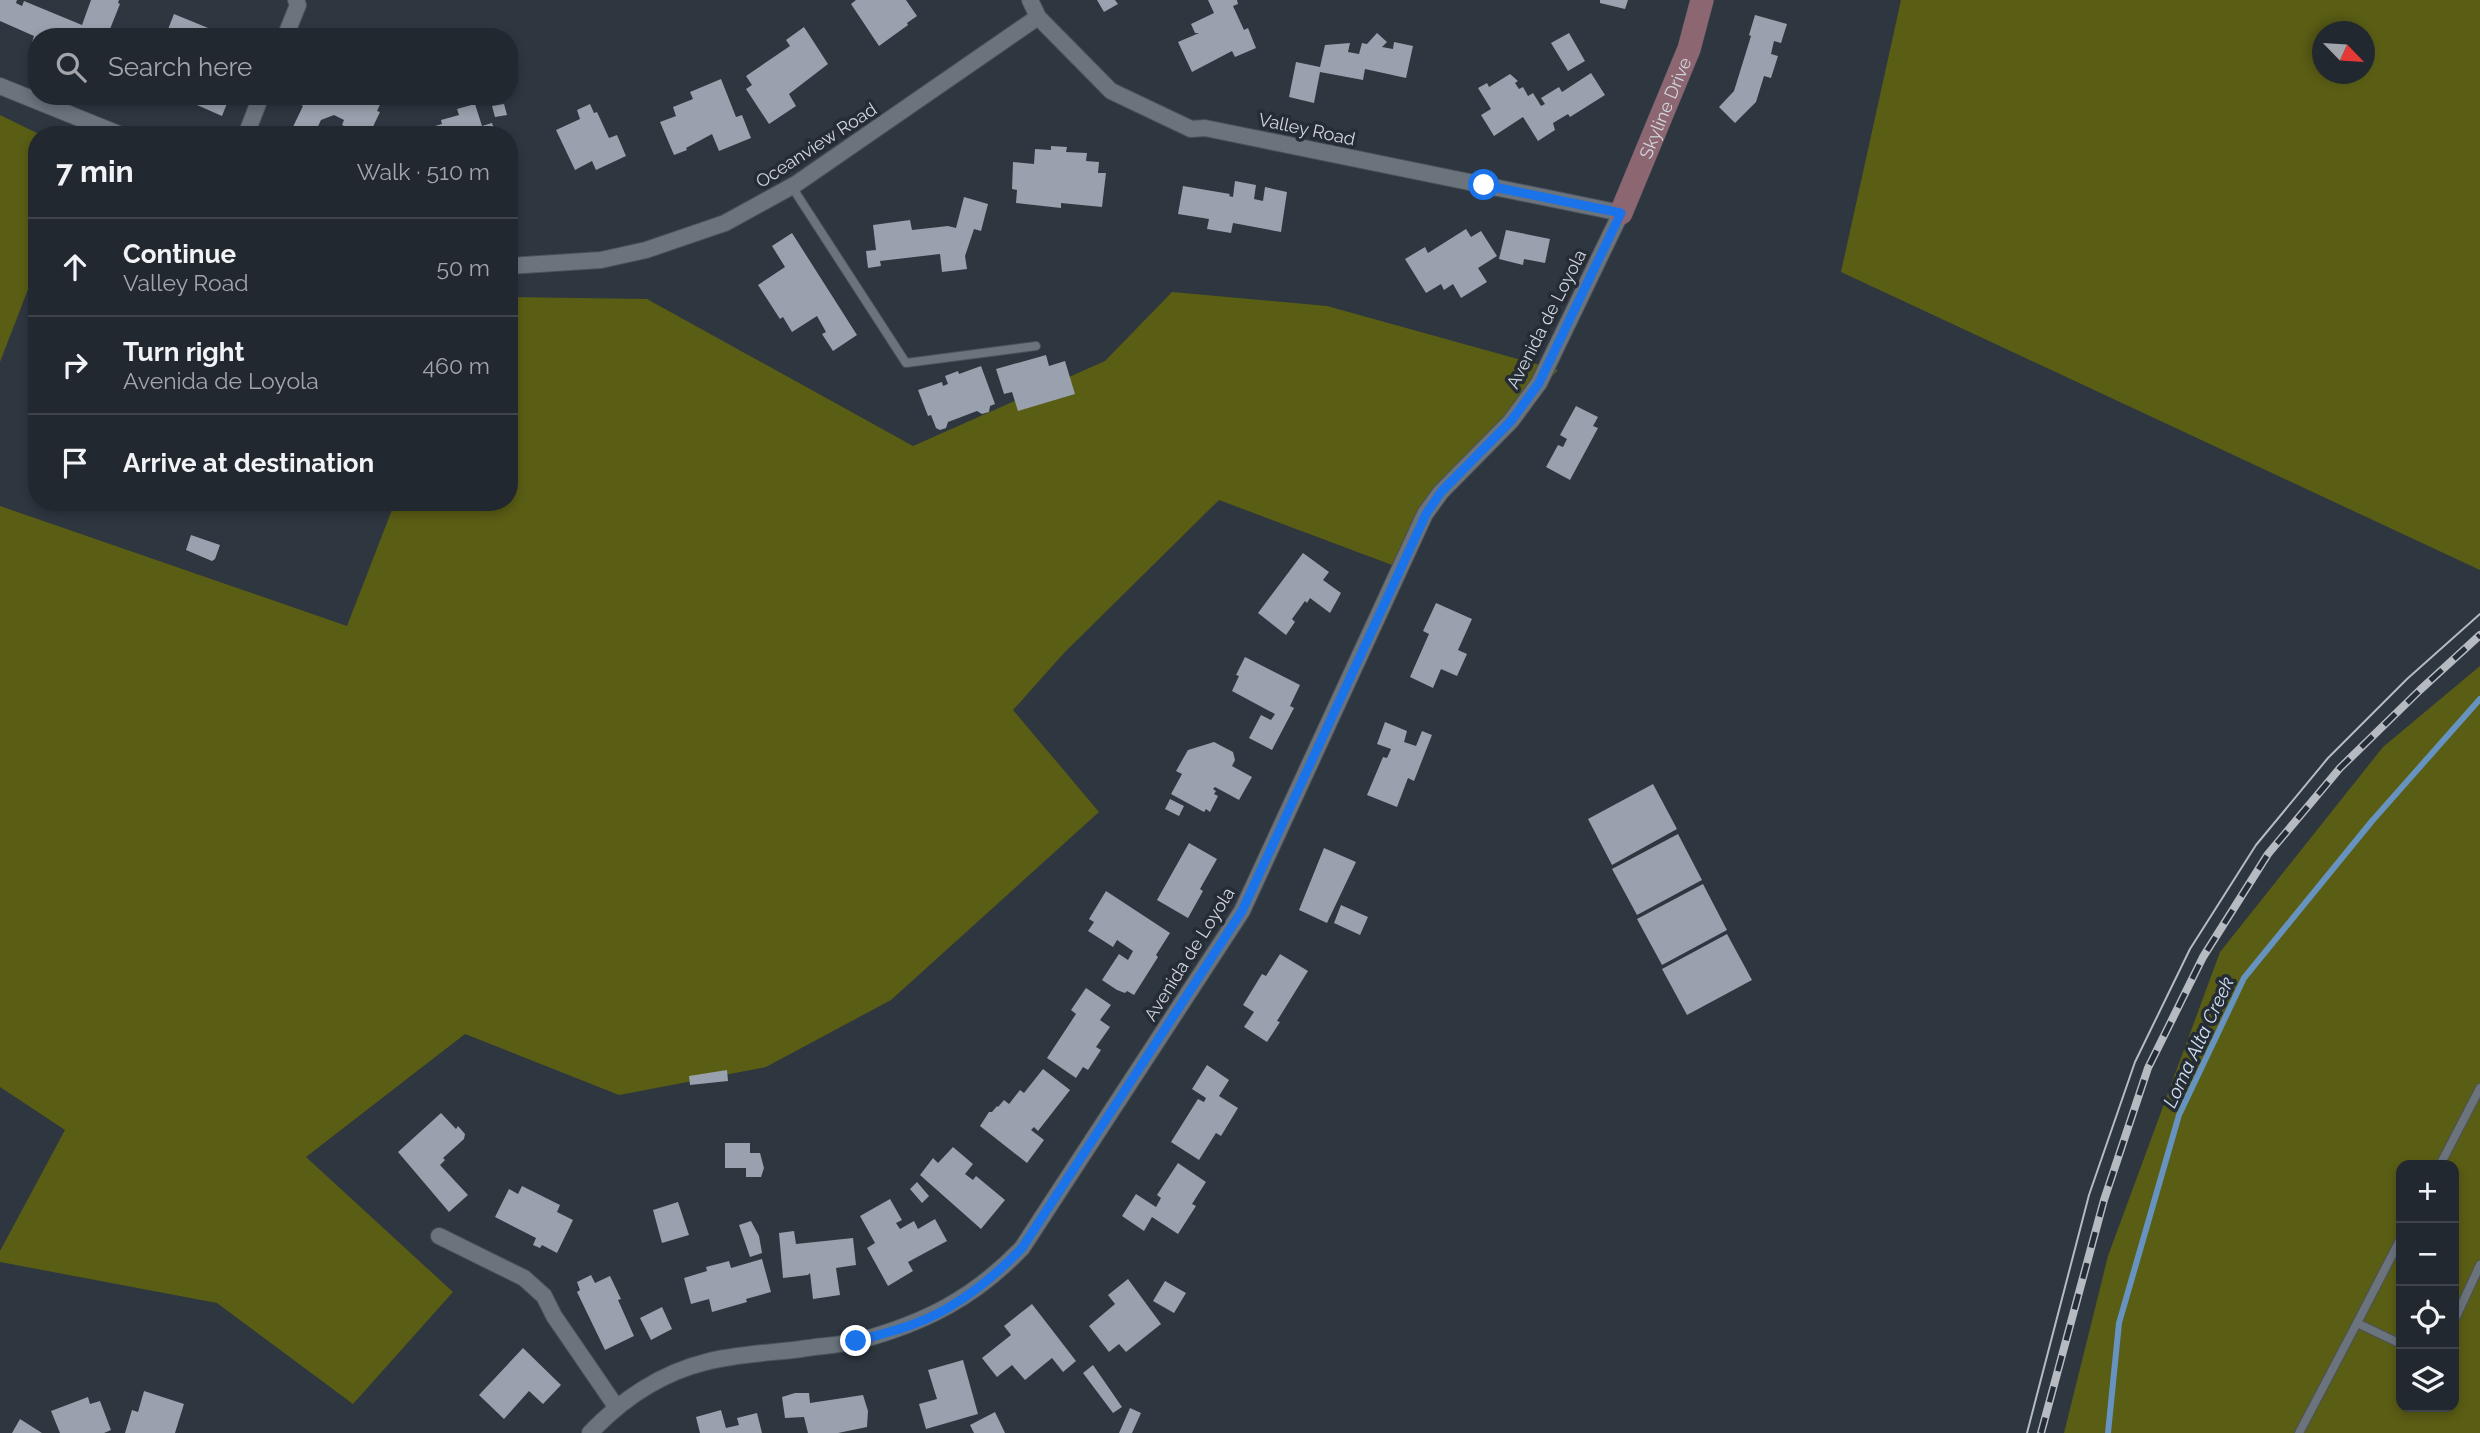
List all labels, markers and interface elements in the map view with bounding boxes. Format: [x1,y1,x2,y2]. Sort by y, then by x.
north arrow [2312,21,2375,84]
search box [28,28,518,105]
icon: search [52,48,90,86]
text: Search here [108,52,252,82]
street label: Skyline Drive [1634,54,1695,161]
street label: Oceanview Road [752,98,880,192]
street label: Valley Road [1257,109,1357,149]
text: 7 min [56,154,134,189]
text: Walk · 510 m [357,158,490,185]
route start [1468,169,1499,200]
text: Continue [123,239,236,269]
street label: Avenida de Loyola [1502,246,1590,392]
icon: ahead [56,248,94,286]
text: 50 m [436,254,490,281]
text: Valley Road [123,269,249,296]
text: Turn right [123,337,244,367]
icon: right [56,346,94,384]
text: 460 m [422,352,490,379]
text: Avenida de Loyola [123,367,319,394]
icon: arrive [56,444,94,482]
text: Arrive at destination [123,448,374,478]
street label: Avenida de Loyola [1139,883,1239,1025]
water label: Loma Alta Creek [2158,973,2238,1111]
map controls [2396,1160,2459,1412]
button: + [2396,1160,2459,1223]
button: − [2396,1223,2459,1286]
button: locate [2396,1286,2459,1349]
route end [840,1325,871,1356]
button: layers [2396,1349,2459,1412]

